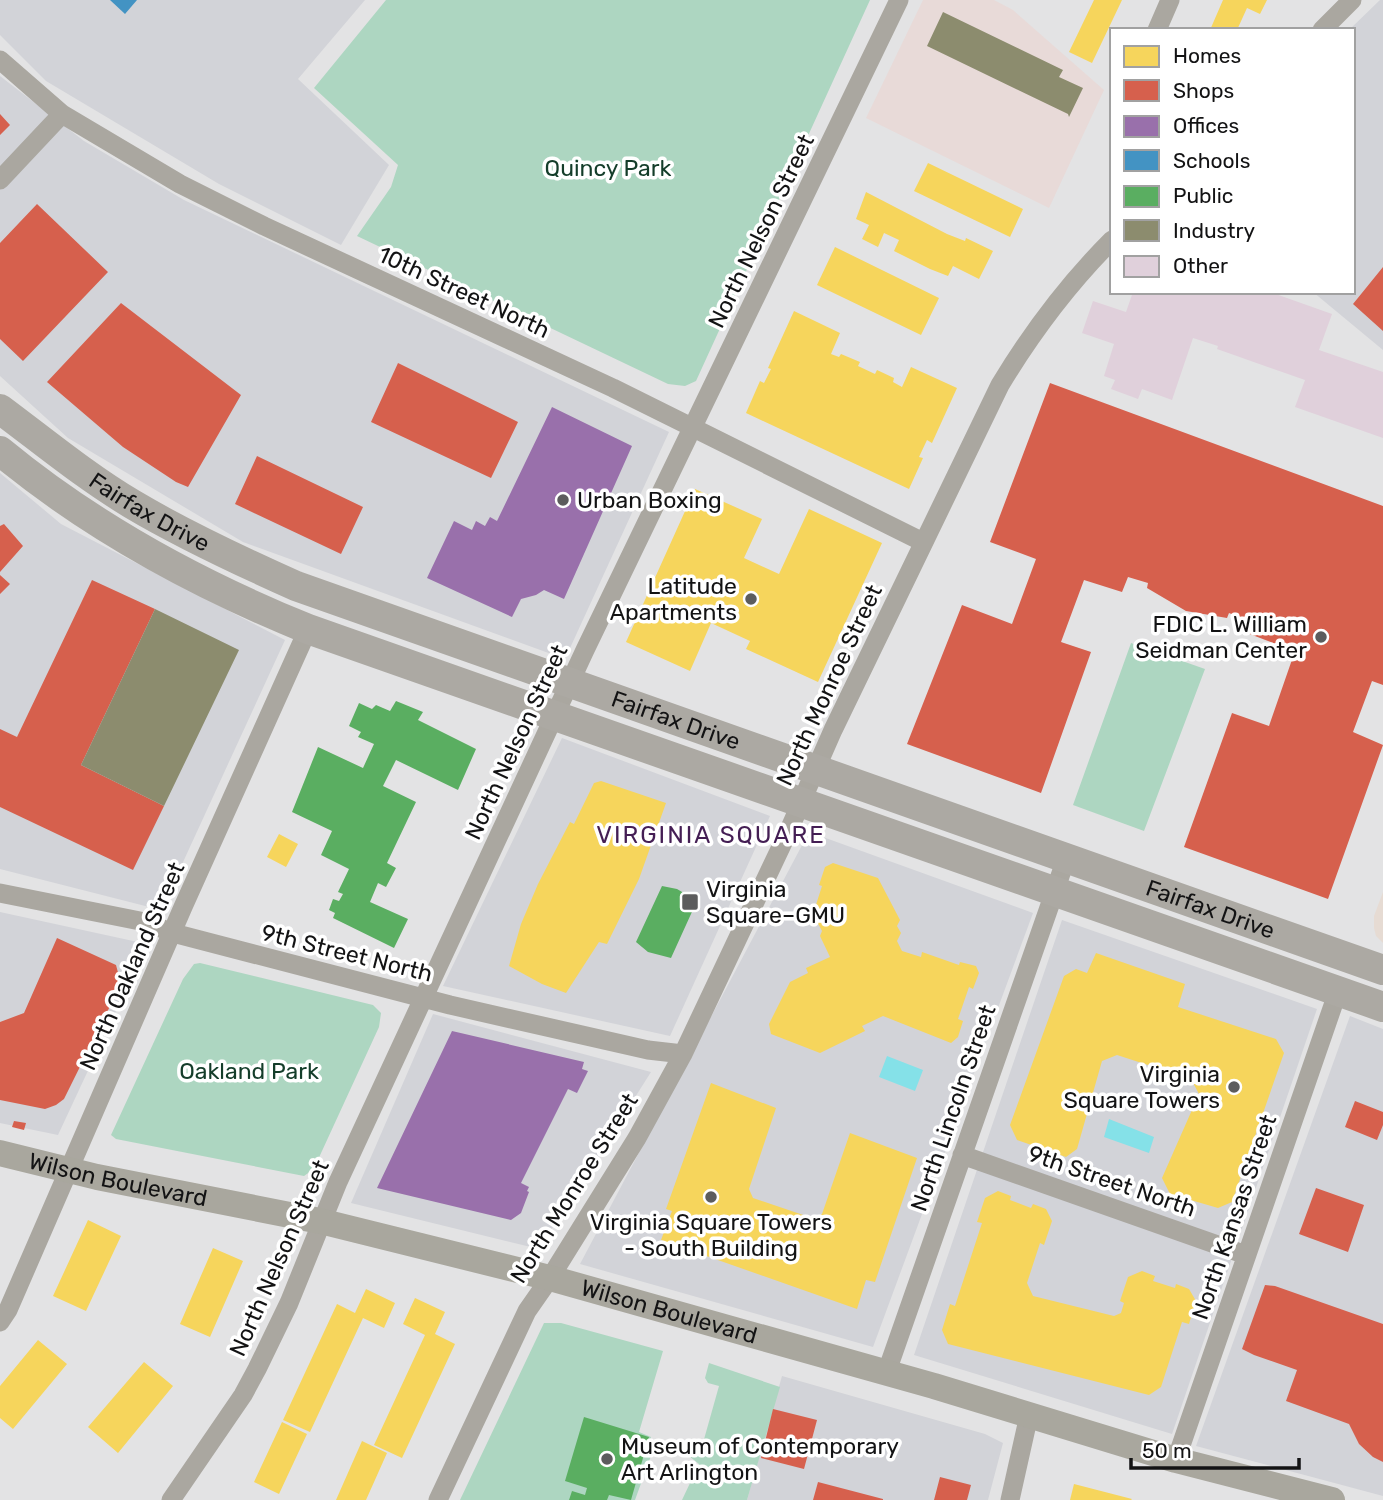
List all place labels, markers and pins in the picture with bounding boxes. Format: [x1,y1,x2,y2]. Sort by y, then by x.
place label: Urban Boxing [577,486,722,514]
marker: Urban Boxing [555,492,571,508]
place label: Latitude Apartments [610,572,737,626]
marker: Latitude Apartments [743,591,759,607]
place label: FDIC L. William Seidman Center [1135,610,1307,664]
marker: FDIC L. William Seidman Center [1313,629,1329,645]
place label: Virginia Square–GMU [706,875,845,929]
marker: Virginia Square–GMU [680,892,700,912]
place label: Virginia Square Towers [1064,1060,1220,1114]
marker: Virginia Square Towers [1226,1079,1242,1095]
marker: Virginia Square Towers - South Building [703,1189,719,1205]
place label: Virginia Square Towers - South Building [590,1208,832,1262]
place label: Museum of Contemporary Art Arlington [621,1432,899,1486]
marker: Museum of Contemporary Art Arlington [599,1451,615,1467]

